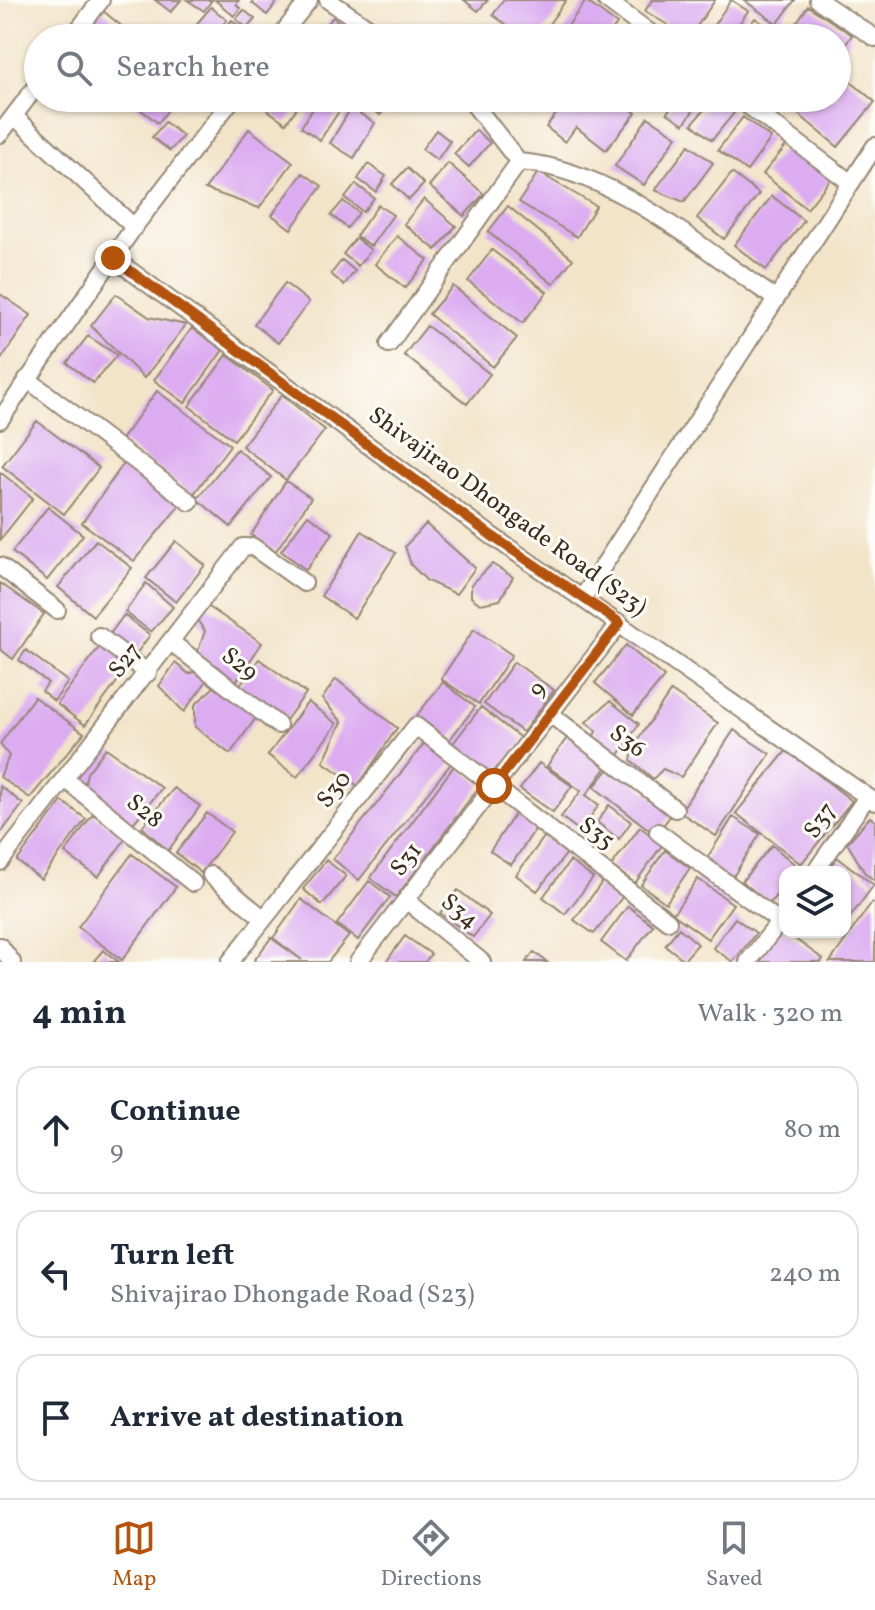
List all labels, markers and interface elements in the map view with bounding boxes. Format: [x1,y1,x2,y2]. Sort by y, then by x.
search box [24,24,851,112]
icon: search [52,46,96,90]
text: Search here [116,47,270,89]
route end [95,240,131,276]
street label: Shivajirao Dhongade Road (S23) [361,399,653,625]
street label: S27 [101,636,151,686]
street label: S29 [213,640,265,690]
street label: 9 [521,675,555,705]
street label: S36 [602,717,652,767]
street label: S30 [309,764,361,816]
route start [476,768,512,804]
street label: S28 [118,787,170,837]
street label: S37 [796,796,846,846]
street label: S35 [571,809,621,859]
street label: S31 [383,836,431,884]
map controls [779,866,851,938]
button: layers [779,866,851,938]
street label: S34 [433,886,485,938]
text: 4 min [32,991,127,1038]
text: Walk · 320 m [697,996,843,1032]
text: Continue [110,1091,241,1133]
icon: ahead [34,1108,78,1152]
text: 80 m [784,1112,841,1148]
text: 9 [110,1133,124,1169]
text: Turn left [110,1235,234,1277]
icon: left [34,1252,78,1296]
text: 240 m [769,1256,841,1292]
text: Shivajirao Dhongade Road (S23) [110,1277,475,1313]
icon: arrive [34,1396,78,1440]
text: Arrive at destination [110,1397,404,1439]
tab: Map [112,1516,156,1595]
tab: Directions [381,1516,482,1595]
tab: Saved [706,1516,763,1595]

